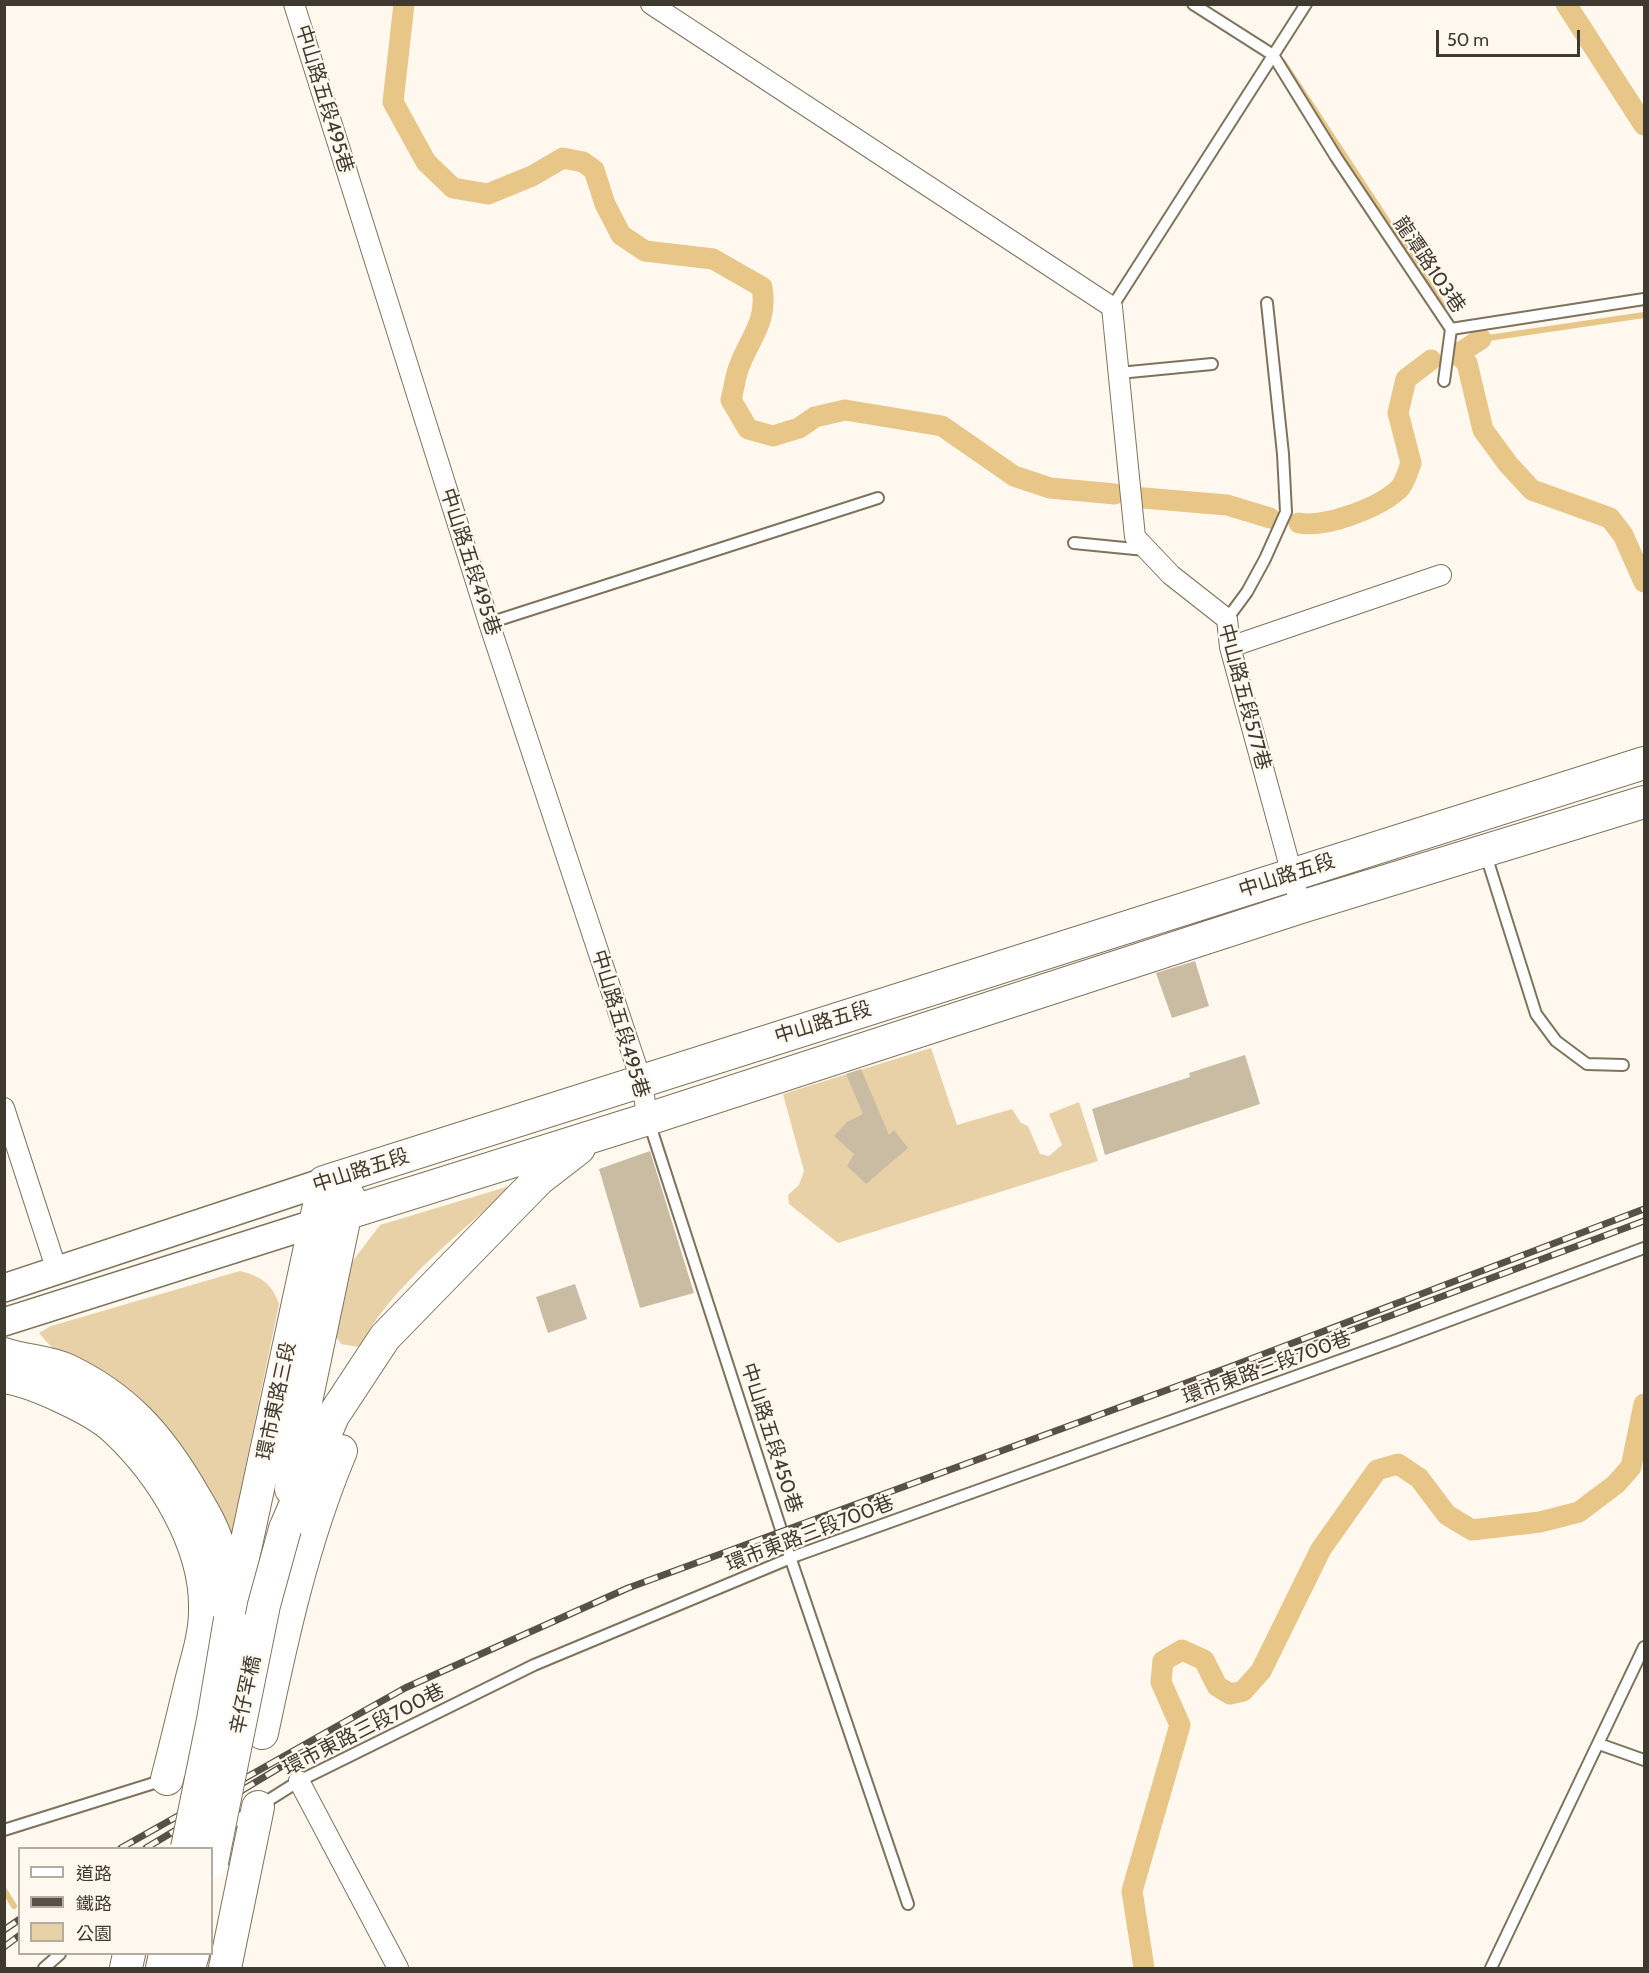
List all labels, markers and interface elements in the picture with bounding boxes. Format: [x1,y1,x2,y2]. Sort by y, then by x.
scale bar [1439,18,1583,56]
street label: 中山路五段495巷 [290,22,358,176]
text: 50 m [1447,29,1489,51]
street label: 龍潭路103巷 [1388,212,1470,318]
street label: 中山路五段495巷 [435,485,505,639]
street label: 中山路五段577巷 [1213,621,1275,773]
street label: 中山路五段 [1236,849,1338,903]
street label: 中山路五段495巷 [586,947,654,1101]
street label: 中山路五段 [772,997,874,1049]
street label: 中山路五段 [310,1144,412,1198]
street label: 環市東路三段700巷 [1179,1326,1355,1410]
street label: 環市東路三段 [253,1340,301,1462]
street label: 中山路五段450巷 [735,1360,807,1516]
street label: 環市東路三段700巷 [723,1491,897,1577]
street label: 辛仔罕橋 [226,1653,266,1737]
street label: 環市東路三段700巷 [279,1679,449,1781]
legend [18,1847,213,1955]
text: 道路 [76,1863,112,1885]
text: 鐵路 [76,1893,112,1915]
text: 公園 [76,1923,112,1945]

